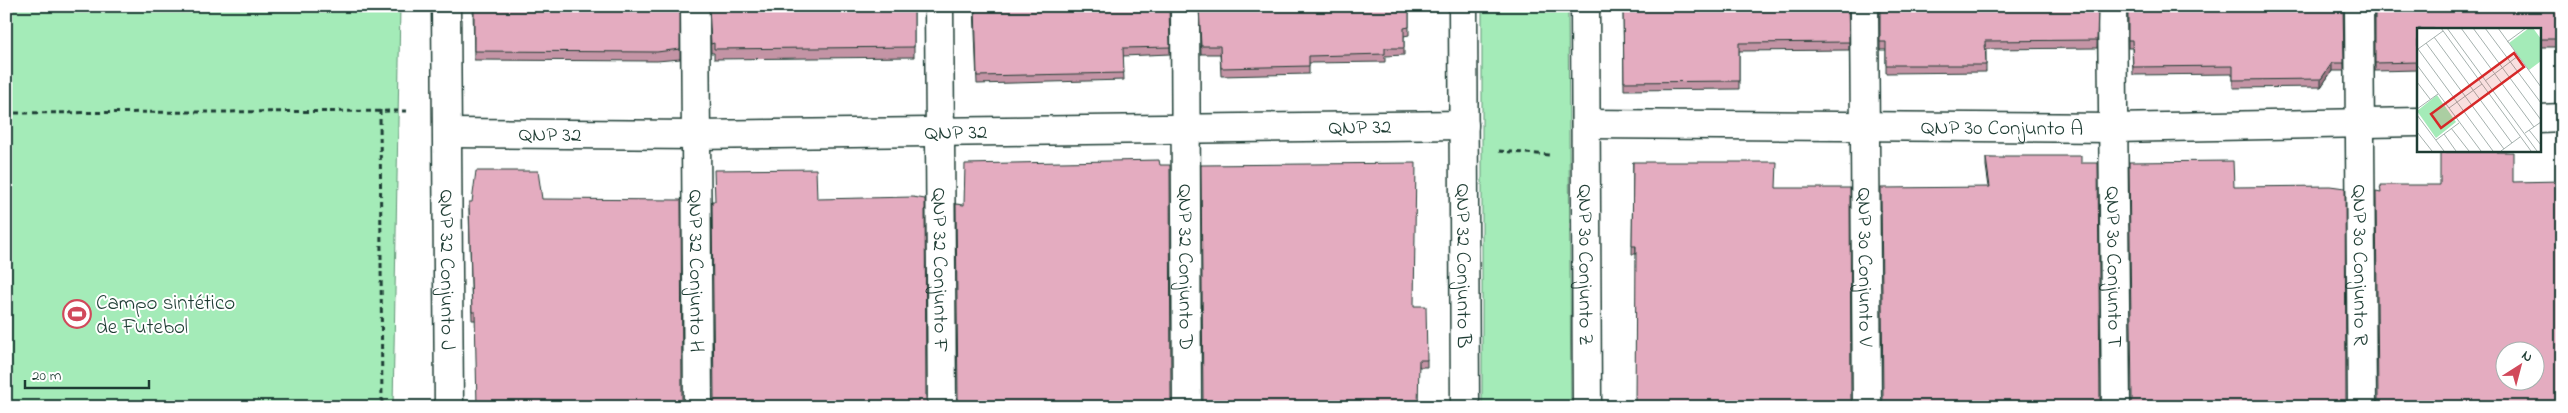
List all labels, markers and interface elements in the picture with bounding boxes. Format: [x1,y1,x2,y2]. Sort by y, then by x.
inset map [2417,28,2540,151]
street label: QNP 32 [1328,113,1392,144]
street label: QNP 30 Conjunto A [1921,114,2083,145]
street label: QNP 32 [924,118,988,149]
street label: QNP 32 [518,121,582,151]
street label: QNP 32 Conjunto B [1447,183,1478,349]
street label: QNP 32 Conjunto D [1169,184,1200,350]
street label: QNP 30 Conjunto Z [1569,184,1600,346]
street label: QNP 30 Conjunto R [2343,184,2375,346]
street label: QNP 30 Conjunto T [2097,186,2128,348]
street label: QNP 30 Conjunto V [1848,187,1880,347]
street label: QNP 32 Conjunto F [923,188,955,353]
street label: QNP 32 Conjunto J [430,189,462,351]
street label: QNP 32 Conjunto H [679,189,711,353]
place label: Campo sintético de Futebol [96,289,235,343]
sports icon: Campo sintético de Futebol [62,299,92,329]
north arrow [2496,340,2546,390]
text: N [2517,345,2537,368]
scale bar [25,358,149,390]
text: 20 m [32,365,62,387]

